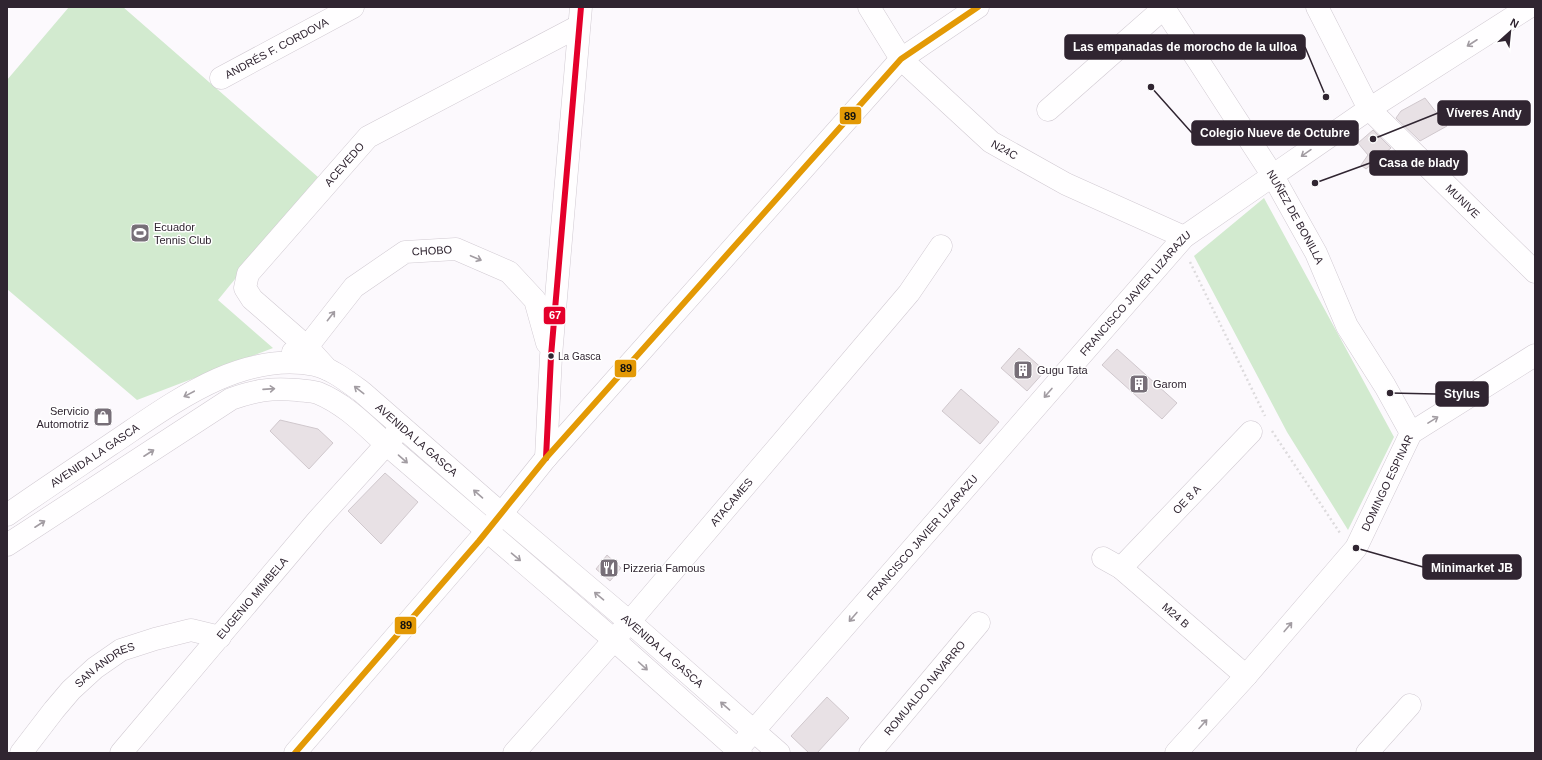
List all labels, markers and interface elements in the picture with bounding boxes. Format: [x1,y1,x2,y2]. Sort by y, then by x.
north arrow [1490,12,1530,52]
street label: ANDRÉS F. CORDOVA [223,15,331,81]
text: N [1508,16,1521,30]
callout: Las empanadas de morocho de la ulloa [1065,35,1305,59]
one-way arrow [1467,39,1478,47]
text: Las empanadas de morocho de la ulloa [1073,40,1297,54]
callout: Víveres Andy [1438,101,1530,125]
line badge: 89 [839,106,862,125]
text: Víveres Andy [1446,106,1522,120]
text: 89 [844,110,856,122]
callout: Colegio Nueve de Octubre [1192,121,1358,145]
text: Colegio Nueve de Octubre [1200,126,1350,140]
street label: N24C [989,137,1020,162]
street label: ACEVEDO [322,140,367,188]
one-way arrow [1300,149,1311,157]
callout: Casa de blady [1370,151,1467,175]
text: Casa de blady [1379,156,1460,170]
street label: NUÑEZ DE BONILLA [1265,168,1326,267]
street label: MUNIVE [1443,182,1482,220]
place label: Ecuador Tennis Club [154,221,211,246]
sports icon: Ecuador Tennis Club [129,222,151,244]
street label: FRANCISCO JAVIER LIZARAZU [1077,228,1193,358]
street label: CHOBO [412,243,453,258]
one-way arrow [470,254,482,262]
line badge: 67 [543,306,566,325]
text: 67 [549,309,561,321]
one-way arrow [327,311,335,322]
marker: La Gasca [546,351,556,361]
place label: La Gasca [558,351,601,362]
line badge: 89 [614,359,637,378]
building icon: Gugu Tata [1012,359,1034,381]
text: 89 [620,362,632,374]
place label: Gugu Tata [1037,364,1088,376]
building icon: Garom [1128,373,1150,395]
place label: Garom [1153,378,1187,390]
callout: Stylus [1436,382,1488,406]
one-way arrow [262,386,275,393]
one-way arrow [354,386,365,395]
one-way arrow [1044,387,1053,398]
text: Stylus [1444,387,1480,401]
one-way arrow [183,391,195,398]
street label: AVENIDA LA GASCA [373,401,460,479]
place label: Servicio Automotriz [36,405,89,430]
shop icon: Servicio Automotriz [92,406,114,428]
one-way arrow [1427,415,1438,424]
street label: AVENIDA LA GASCA [48,421,142,489]
street label: DOMINGO ESPINAR [1359,433,1415,533]
one-way arrow [143,449,154,457]
one-way arrow [398,455,409,464]
street label: FRANCISCO JAVIER LIZARAZU [865,472,980,602]
street label: ATACAMES [708,476,755,528]
street label: OE 8 A [1170,482,1203,516]
one-way arrow [473,490,484,499]
one-way arrow [34,520,45,528]
one-way arrow [511,552,521,561]
street label: EUGENIO MIMBELA [214,554,290,641]
callout: Minimarket JB [1423,555,1521,579]
restaurant icon: Pizzeria Famous [598,557,620,579]
text: Minimarket JB [1431,561,1513,575]
place label: Pizzeria Famous [623,562,705,574]
one-way arrow [594,592,604,601]
street label: M24 B [1160,600,1192,630]
street label: AVENIDA LA GASCA [619,612,706,690]
one-way arrow [848,612,857,623]
line badge: 89 [394,616,417,635]
text: 89 [400,619,412,631]
one-way arrow [1284,621,1293,632]
street label: ROMUALDO NAVARRO [882,638,968,738]
street label: SAN ANDRES [72,640,136,690]
one-way arrow [638,661,648,670]
one-way arrow [720,701,730,710]
one-way arrow [1198,719,1207,729]

